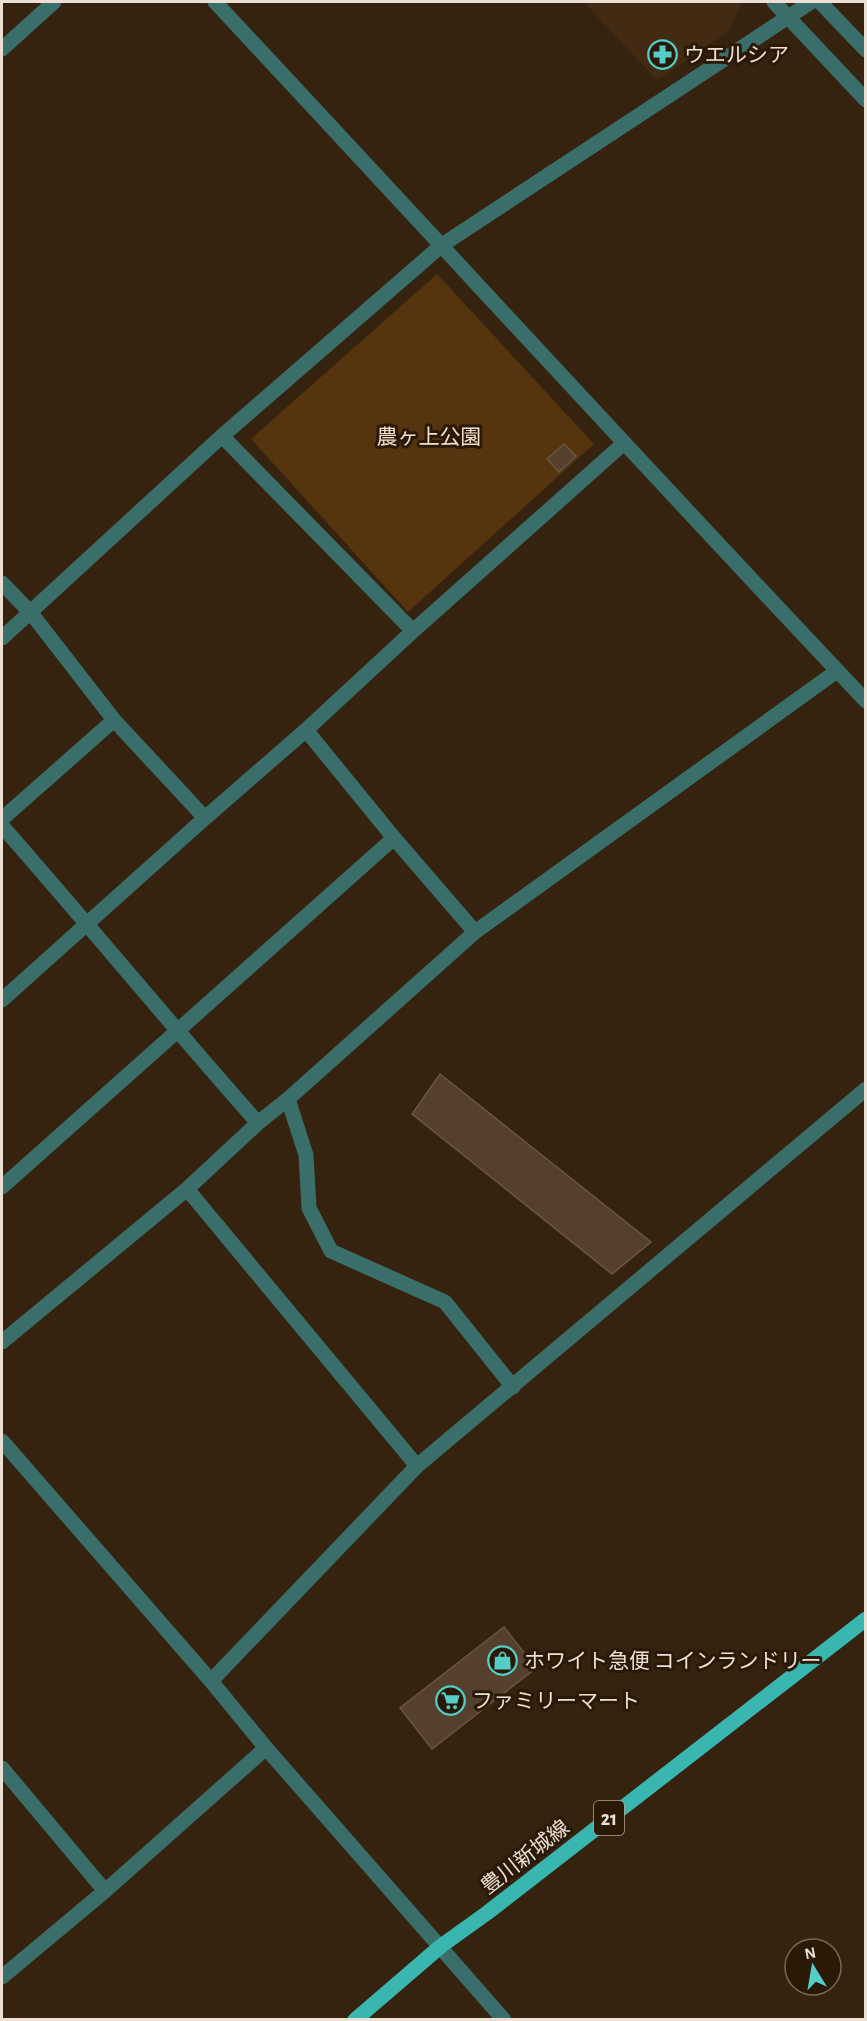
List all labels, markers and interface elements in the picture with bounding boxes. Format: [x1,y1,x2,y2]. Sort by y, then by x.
pharmacy icon: ウエルシア [647,39,679,71]
place label: ウエルシア [684,45,789,66]
park label: 農ヶ上公園 [377,426,482,448]
shop icon: ホワイト急便 コインランドリー [487,1645,519,1677]
place label: ホワイト急便 コインランドリー [524,1650,821,1672]
supermarket icon: ファミリーマート [435,1685,467,1717]
place label: ファミリーマート [472,1691,640,1712]
road number: 21 [594,1801,624,1835]
street label: 豊川新城線 [477,1816,573,1898]
north arrow [783,1937,843,1997]
text: N [803,1944,817,1962]

